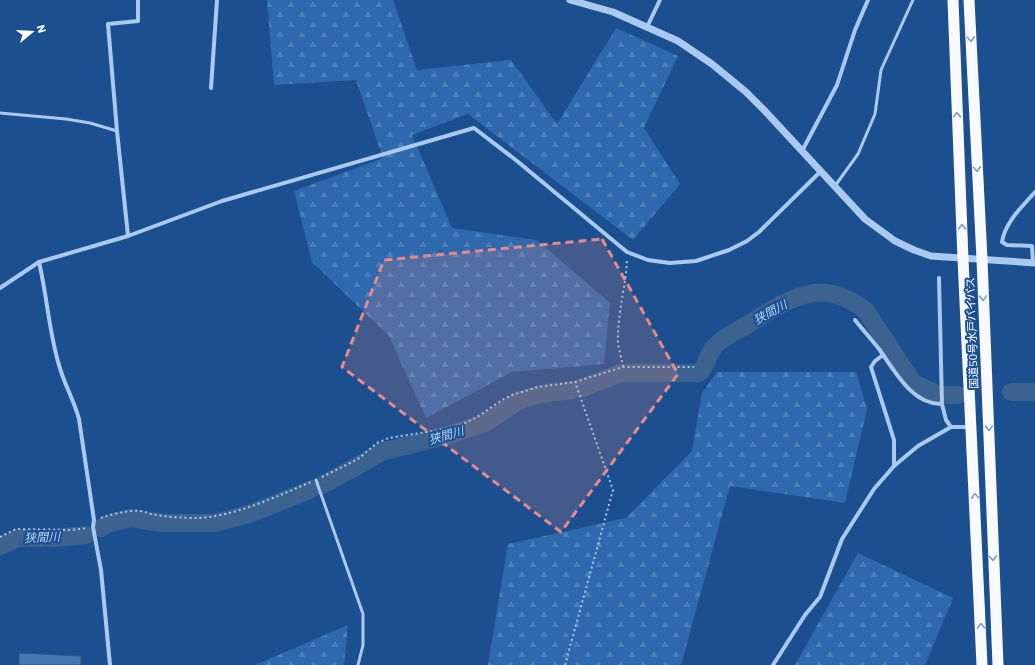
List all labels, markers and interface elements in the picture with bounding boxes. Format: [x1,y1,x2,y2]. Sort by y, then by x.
north arrow [12,12,52,52]
text: N [34,23,49,35]
one-way arrow [966,36,975,42]
one-way arrow [953,112,962,118]
one-way arrow [972,166,981,172]
one-way arrow [958,224,966,230]
street label: 国道50号水戸バイパス [963,277,981,389]
one-way arrow [979,295,988,301]
water label: 狭間川 [751,296,791,327]
water label: 狭間川 [427,422,467,447]
one-way arrow [985,425,993,431]
one-way arrow [971,493,979,499]
water label: 狭間川 [24,529,62,545]
one-way arrow [989,555,997,561]
one-way arrow [976,623,985,629]

